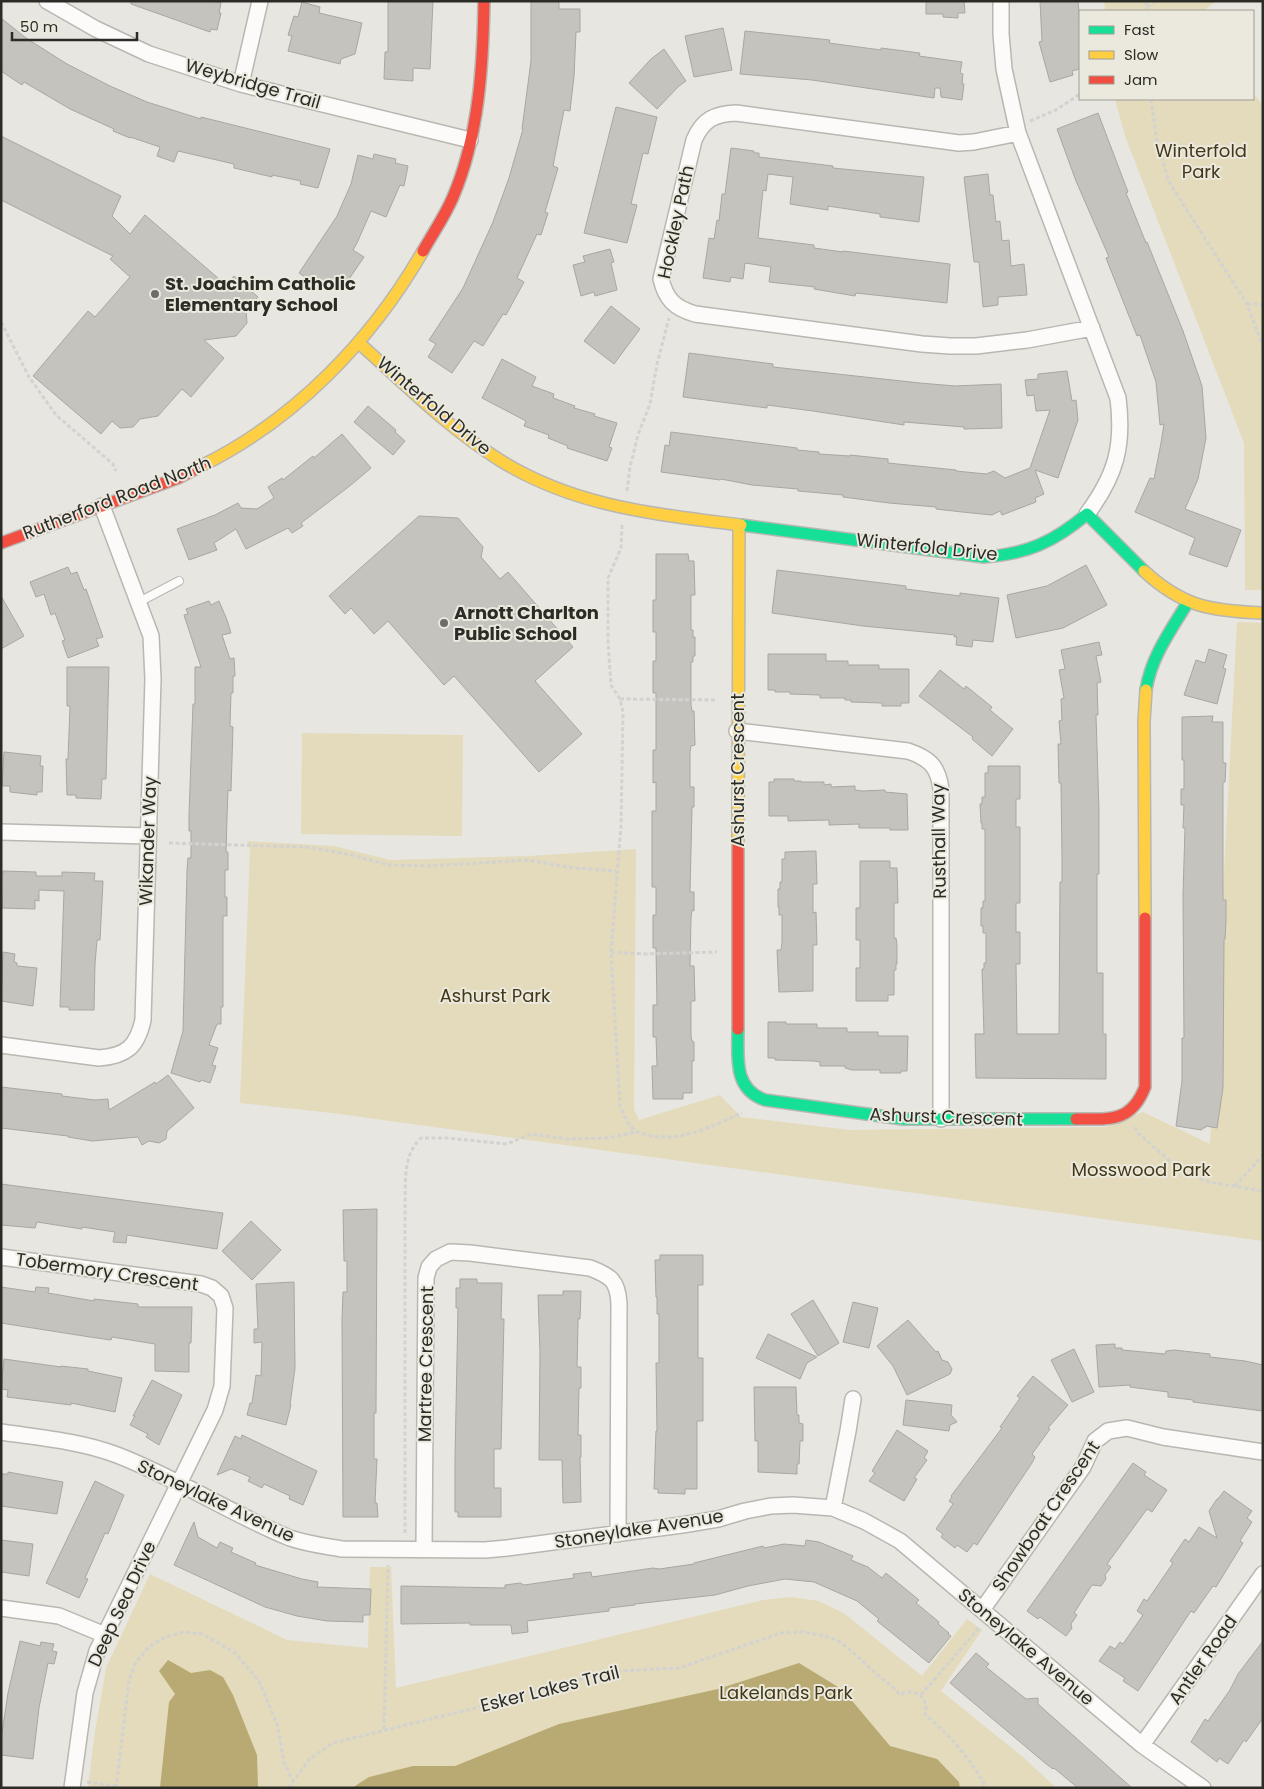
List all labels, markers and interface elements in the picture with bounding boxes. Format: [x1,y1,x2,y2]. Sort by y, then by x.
scale bar [12,10,138,42]
legend [1079,10,1254,100]
text: 50 m [20,16,58,37]
text: Fast [1124,19,1155,40]
text: Slow [1124,44,1159,65]
street label: Weybridge Trail [182,52,324,115]
text: Jam [1124,69,1158,90]
park label: Winterfold Park [1155,138,1247,184]
street label: Hockley Path [651,163,700,281]
place label: St. Joachim Catholic Elementary School [165,271,356,317]
marker: St. Joachim Catholic Elementary School [149,288,161,300]
street label: Winterfold Drive [372,350,497,461]
street label: Rutherford Road North [19,450,215,545]
street label: Winterfold Drive [855,527,999,566]
place label: Arnott Charlton Public School [454,600,599,646]
marker: Arnott Charlton Public School [438,617,450,629]
street label: Ashurst Crescent [725,693,750,847]
street label: Wikander Way [133,776,162,906]
street label: Rusthall Way [925,783,952,899]
park label: Ashurst Park [440,983,551,1008]
street label: Ashurst Crescent [869,1101,1023,1132]
park label: Mosswood Park [1071,1157,1211,1182]
street label: Tobermory Crescent [14,1246,200,1297]
street label: Martree Crescent [412,1286,439,1442]
street label: Showboat Crescent [986,1435,1105,1596]
street label: Stoneylake Avenue [133,1453,299,1548]
street label: Stoneylake Avenue [553,1503,725,1554]
street label: Deep Sea Drive [82,1537,162,1671]
street label: Stoneylake Avenue [953,1582,1100,1711]
street label: Antler Road [1162,1610,1243,1710]
street label: Esker Lakes Trail [478,1659,622,1718]
park label: Lakelands Park [719,1680,853,1705]

